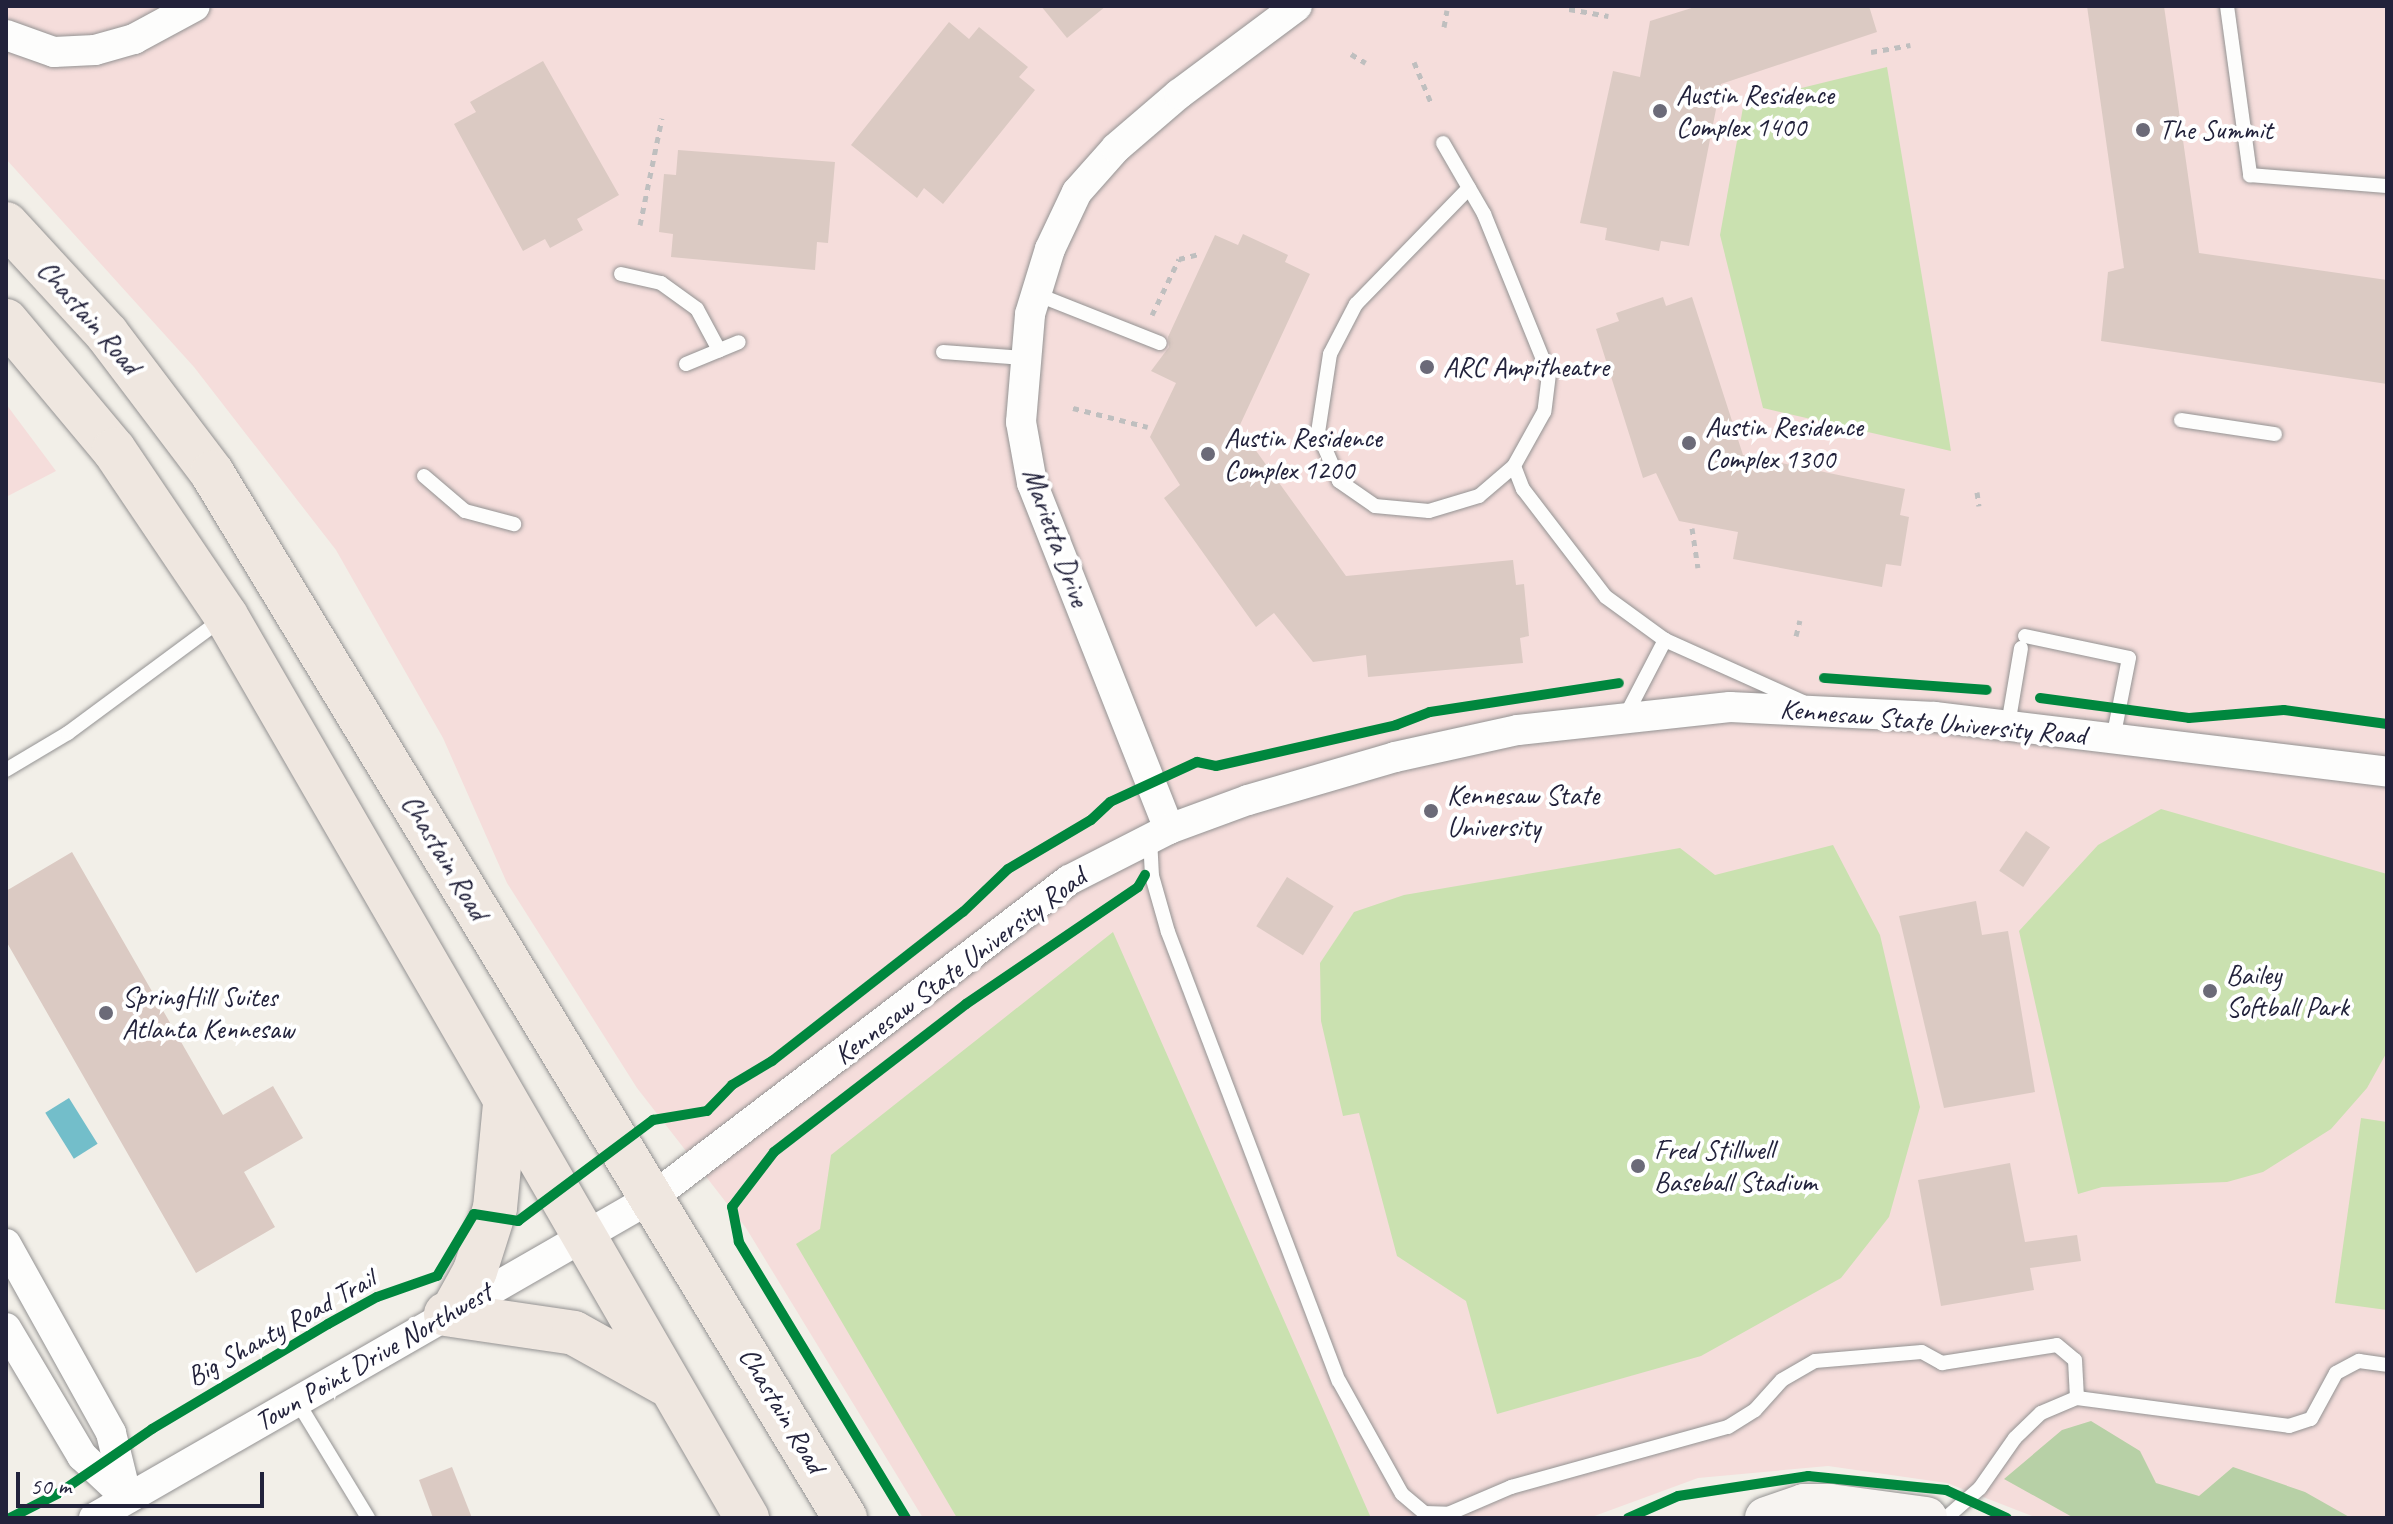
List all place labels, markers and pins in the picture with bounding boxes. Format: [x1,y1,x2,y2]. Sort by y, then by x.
place label: Austin Residence Complex 1400 [1676,78,1834,144]
marker: Austin Residence Complex 1400 [1651,102,1669,120]
place label: The Summit [2159,113,2272,147]
marker: The Summit [2134,121,2152,139]
place label: ARC Ampitheatre [1443,350,1609,384]
marker: ARC Ampitheatre [1418,358,1436,376]
place label: Austin Residence Complex 1300 [1705,410,1863,476]
place label: Austin Residence Complex 1200 [1224,421,1382,487]
marker: Austin Residence Complex 1300 [1680,434,1698,452]
marker: Austin Residence Complex 1200 [1199,445,1217,463]
place label: Kennesaw State University [1447,778,1600,844]
marker: Kennesaw State University [1422,802,1440,820]
place label: Bailey Softball Park [2226,958,2350,1024]
place label: SpringHill Suites Atlanta Kennesaw [122,980,294,1046]
marker: Bailey Softball Park [2201,982,2219,1000]
marker: SpringHill Suites Atlanta Kennesaw [97,1004,115,1022]
place label: Fred Stillwell Baseball Stadium [1654,1133,1817,1199]
marker: Fred Stillwell Baseball Stadium [1629,1157,1647,1175]

